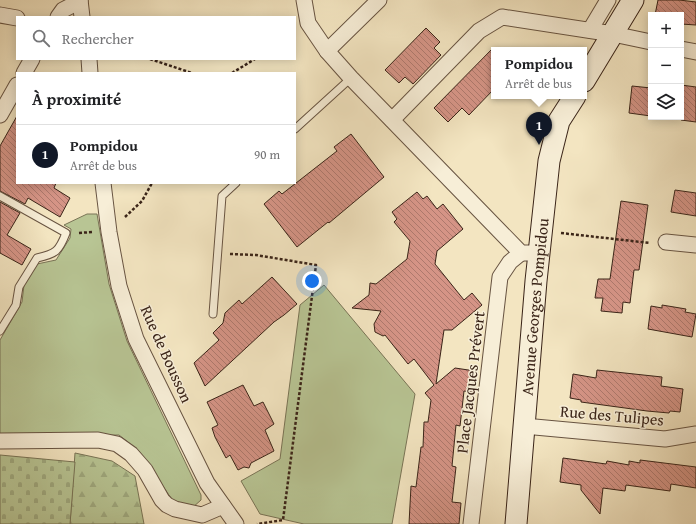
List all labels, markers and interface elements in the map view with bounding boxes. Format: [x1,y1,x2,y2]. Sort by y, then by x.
map controls [648,12,684,120]
button: + [648,12,684,48]
search box [16,16,296,60]
icon: search [30,27,52,49]
text: Rechercher [62,28,134,49]
popup [491,47,587,99]
button: − [648,48,684,84]
text: Pompidou [505,53,573,74]
text: Arrêt de bus [505,74,572,93]
button: layers [648,84,684,120]
text: À proximité [32,86,121,111]
pin: 1 [526,112,552,145]
text: Pompidou [70,135,138,156]
text: 1 [42,145,48,164]
text: 90 m [254,145,280,164]
text: Arrêt de bus [70,156,137,175]
street label: Avenue Georges Pompidou [515,216,555,397]
your location [302,271,322,291]
street label: Rue de Bousson [135,302,199,406]
street label: Place Jacques Prévert [449,309,491,454]
street label: Rue des Tulipes [559,399,665,431]

